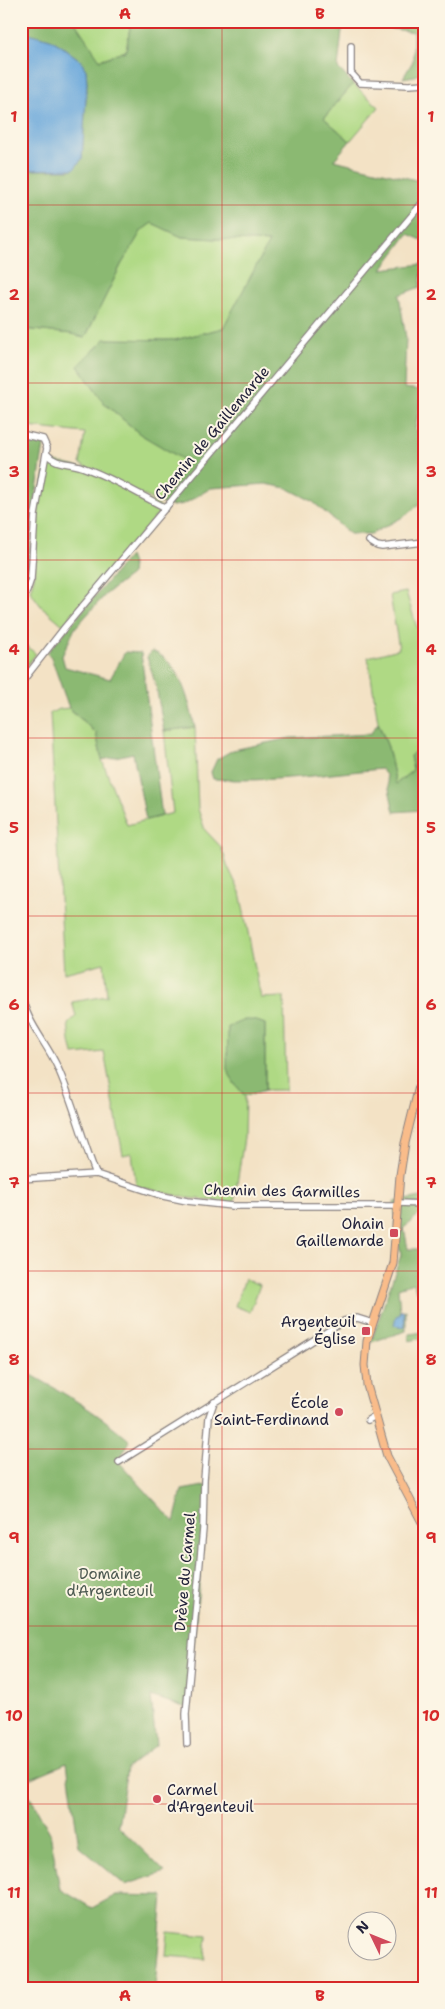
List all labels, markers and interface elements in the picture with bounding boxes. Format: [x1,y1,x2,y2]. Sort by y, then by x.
text: A [119,3,131,24]
text: B [315,3,325,24]
text: 1 [10,106,18,127]
text: 1 [427,106,435,127]
text: 2 [8,284,20,305]
text: 2 [425,284,437,305]
street label: Chemin de Gaillemarde [150,362,274,504]
text: 3 [8,461,20,482]
text: 3 [425,461,437,482]
text: 4 [8,639,20,660]
text: 4 [425,639,437,660]
text: 5 [9,817,19,838]
text: 5 [426,817,436,838]
text: 6 [8,994,20,1015]
text: 6 [425,994,437,1015]
text: 7 [8,1172,20,1193]
text: 7 [425,1172,437,1193]
street label: Chemin des Garmilles [204,1180,360,1202]
place label: Ohain Gaillemarde [296,1214,384,1251]
marker: Ohain Gaillemarde [388,1227,400,1239]
place label: Argenteuil Église [281,1312,356,1349]
marker: Argenteuil Église [360,1325,372,1337]
text: 8 [8,1349,20,1370]
text: 8 [425,1349,437,1370]
place label: École Saint-Ferdinand [214,1392,329,1430]
marker: École Saint-Ferdinand [333,1406,345,1418]
street label: Drève du Carmel [170,1511,200,1632]
text: 9 [8,1527,20,1548]
text: 9 [425,1527,437,1548]
park label: Domaine d'Argenteuil [67,1564,154,1601]
text: 10 [5,1705,23,1726]
text: 10 [422,1705,440,1726]
place label: Carmel d'Argenteuil [167,1780,254,1817]
marker: Carmel d'Argenteuil [151,1793,163,1805]
text: 11 [7,1882,21,1903]
text: 11 [424,1882,438,1903]
north arrow [348,1912,398,1962]
text: N [352,1917,373,1937]
text: A [119,1985,131,2006]
text: B [315,1985,325,2006]

